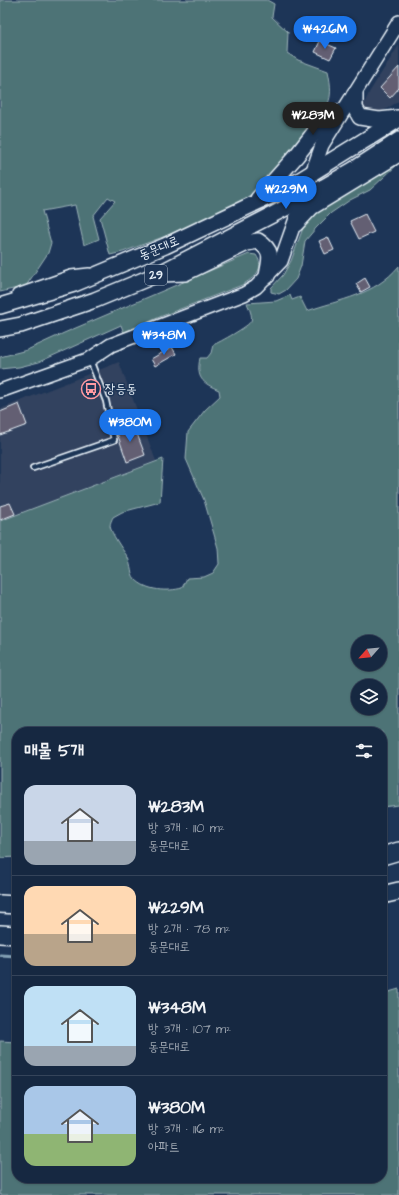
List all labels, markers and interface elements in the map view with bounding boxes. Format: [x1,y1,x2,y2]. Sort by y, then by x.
pin: ₩426M [297,16,353,50]
text: ₩426M [303,20,347,38]
pin: ₩283M [285,102,341,136]
text: ₩283M [292,106,334,124]
pin: ₩229M [258,176,314,210]
text: ₩229M [265,180,307,198]
street label: 동문대로 [136,232,182,264]
road number: 29 [145,265,167,285]
pin: ₩348M [136,322,192,356]
text: ₩348M [142,326,186,344]
bus stop icon: 장등동 [80,378,102,400]
place label: 장등동 [105,380,136,398]
pin: ₩380M [102,409,158,443]
text: ₩380M [108,413,152,431]
north arrow [351,635,387,671]
map controls [351,635,387,715]
button: layers [351,679,387,715]
text: 매물 5개 [24,739,84,763]
icon: filters [353,740,375,762]
text: ₩283M [148,795,204,819]
icon: home [56,801,104,849]
text: 방 3개 · 110 m² [148,819,225,837]
text: 동문대로 [148,837,190,855]
text: ₩229M [148,896,204,920]
icon: home [56,902,104,950]
text: 방 2개 · 78 m² [148,920,230,938]
text: 동문대로 [148,938,190,956]
text: ₩348M [148,996,206,1020]
icon: home [56,1002,104,1050]
text: 방 3개 · 107 m² [148,1020,231,1038]
text: 동문대로 [148,1038,190,1056]
text: ₩380M [148,1096,205,1120]
icon: home [56,1102,104,1150]
text: 방 3개 · 116 m² [148,1120,225,1138]
text: 아파트 [148,1138,179,1156]

